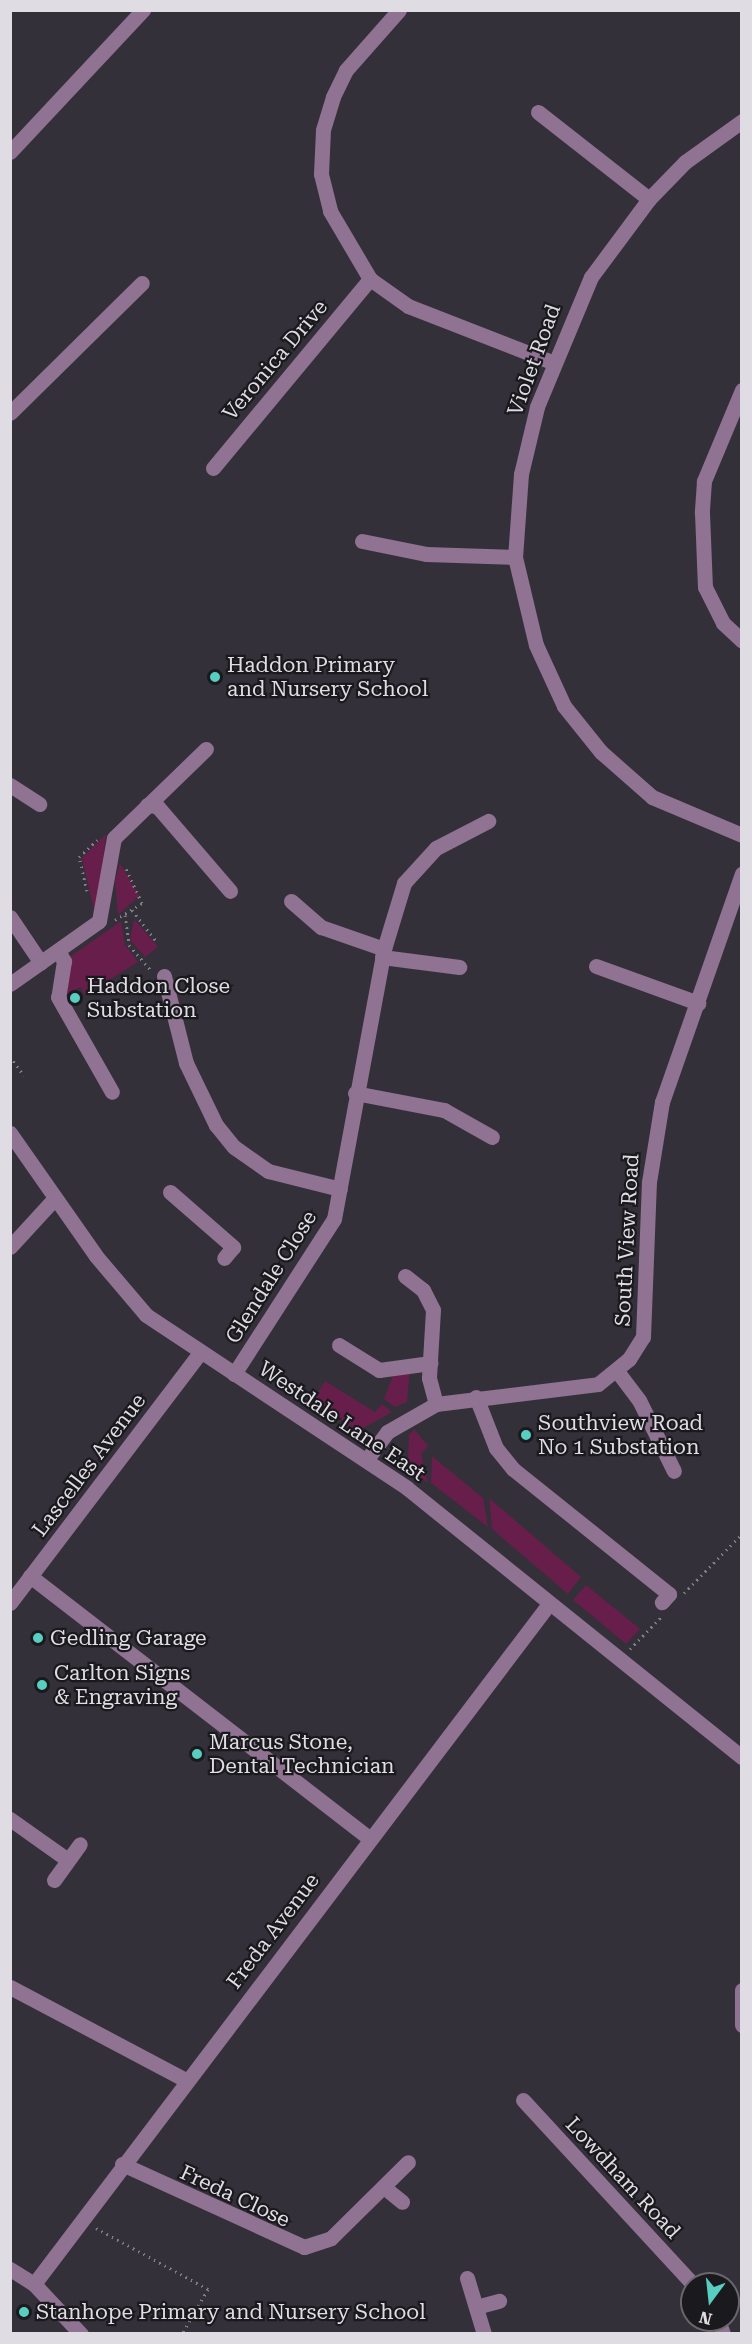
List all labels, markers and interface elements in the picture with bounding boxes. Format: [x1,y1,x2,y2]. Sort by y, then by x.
street label: Veronica Drive [217,294,333,426]
street label: Violet Road [502,301,566,419]
place label: Haddon Primary and Nursery School [227,652,428,702]
marker: Haddon Primary and Nursery School [208,670,222,684]
place label: Haddon Close Substation [87,973,230,1023]
marker: Haddon Close Substation [68,991,82,1005]
street label: South View Road [610,1153,644,1327]
street label: Glendale Close [220,1206,322,1348]
street label: Westdale Lane East [254,1356,430,1486]
street label: Lascelles Avenue [27,1388,151,1542]
place label: Southview Road No 1 Substation [538,1410,703,1460]
marker: Southview Road No 1 Substation [519,1428,533,1442]
place label: Gedling Garage [50,1625,207,1651]
marker: Gedling Garage [31,1631,45,1645]
place label: Carlton Signs & Engraving [54,1660,190,1710]
marker: Carlton Signs & Engraving [35,1678,49,1692]
place label: Marcus Stone, Dental Technician [209,1729,395,1779]
marker: Marcus Stone, Dental Technician [190,1747,204,1761]
street label: Freda Avenue [221,1868,325,1994]
street label: Lowdham Road [560,2112,686,2244]
street label: Freda Close [176,2160,294,2232]
north arrow [680,2272,740,2332]
place label: Stanhope Primary and Nursery School [36,2299,426,2325]
marker: Stanhope Primary and Nursery School [17,2305,31,2319]
text: N [697,2307,714,2329]

